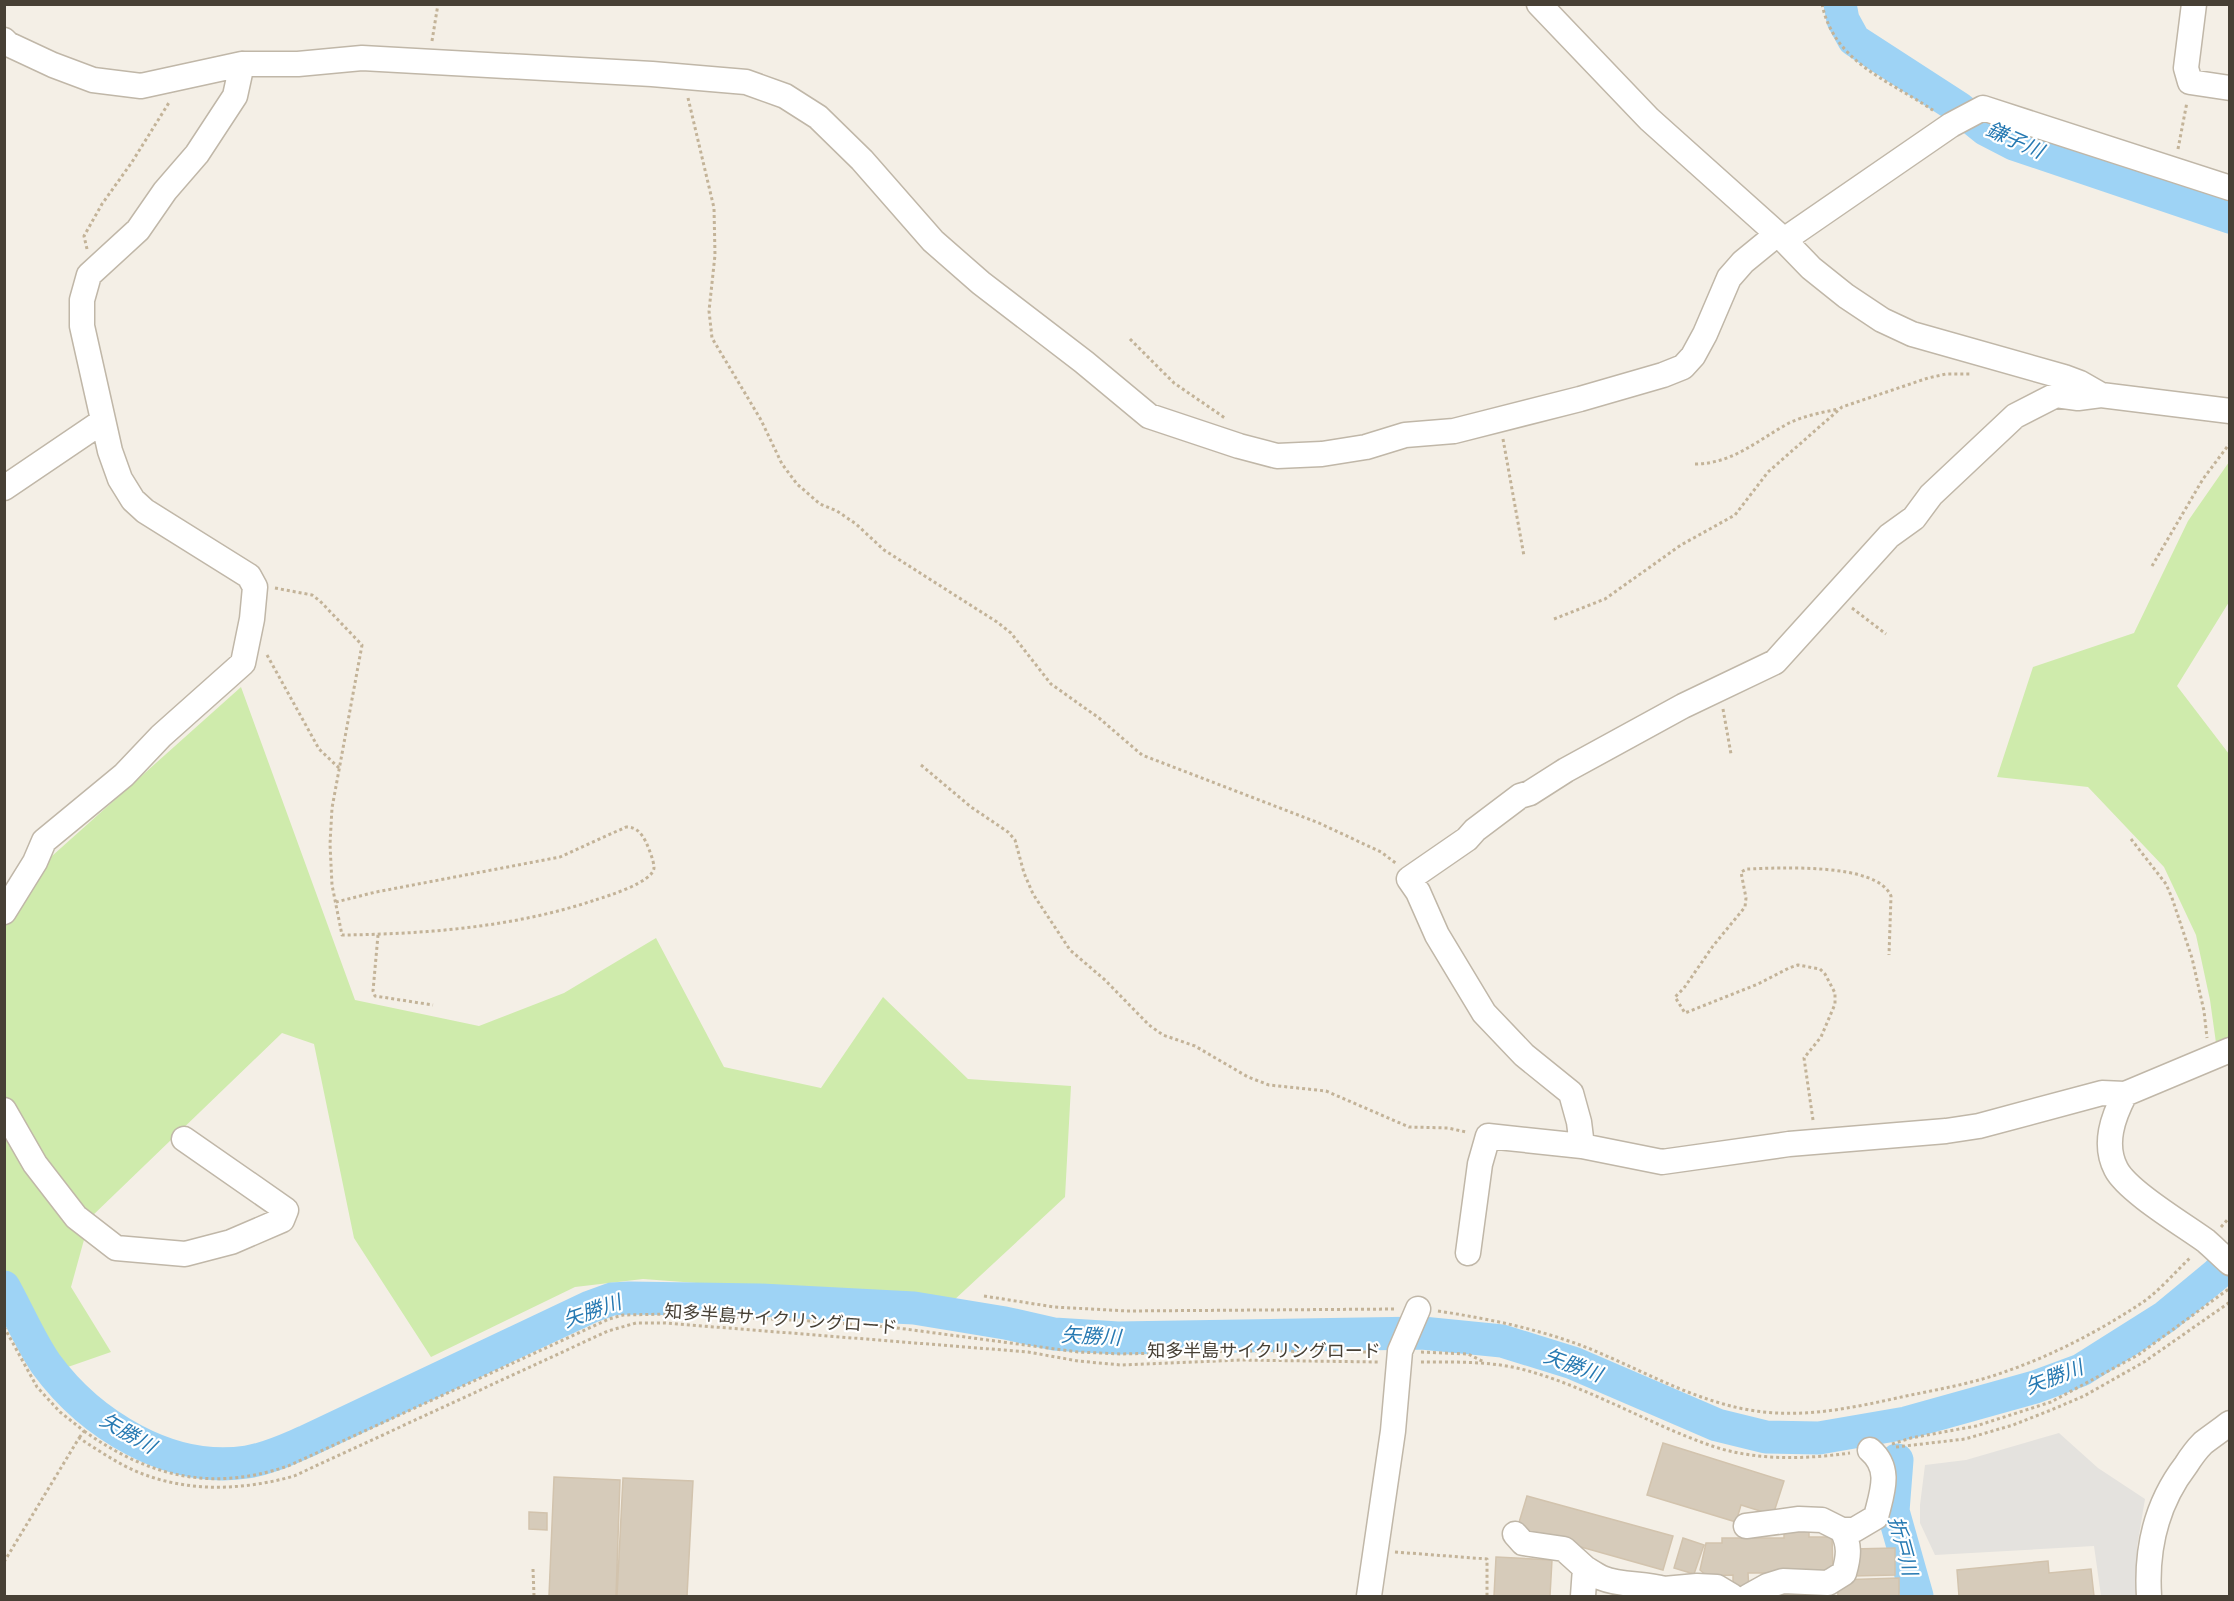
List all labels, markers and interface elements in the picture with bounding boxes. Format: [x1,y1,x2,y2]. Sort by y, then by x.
water label: 鎌子川 [1982,116,2050,165]
water label: 矢勝川 [559,1288,626,1333]
street label: 知多半島サイクリングロード [664,1299,898,1339]
water label: 矢勝川 [1060,1321,1124,1351]
street label: 知多半島サイクリングロード [1147,1339,1381,1362]
water label: 矢勝川 [1540,1343,1608,1388]
water label: 矢勝川 [2021,1353,2089,1400]
water label: 矢勝川 [96,1407,162,1460]
water label: 折戸川 [1883,1514,1924,1580]

